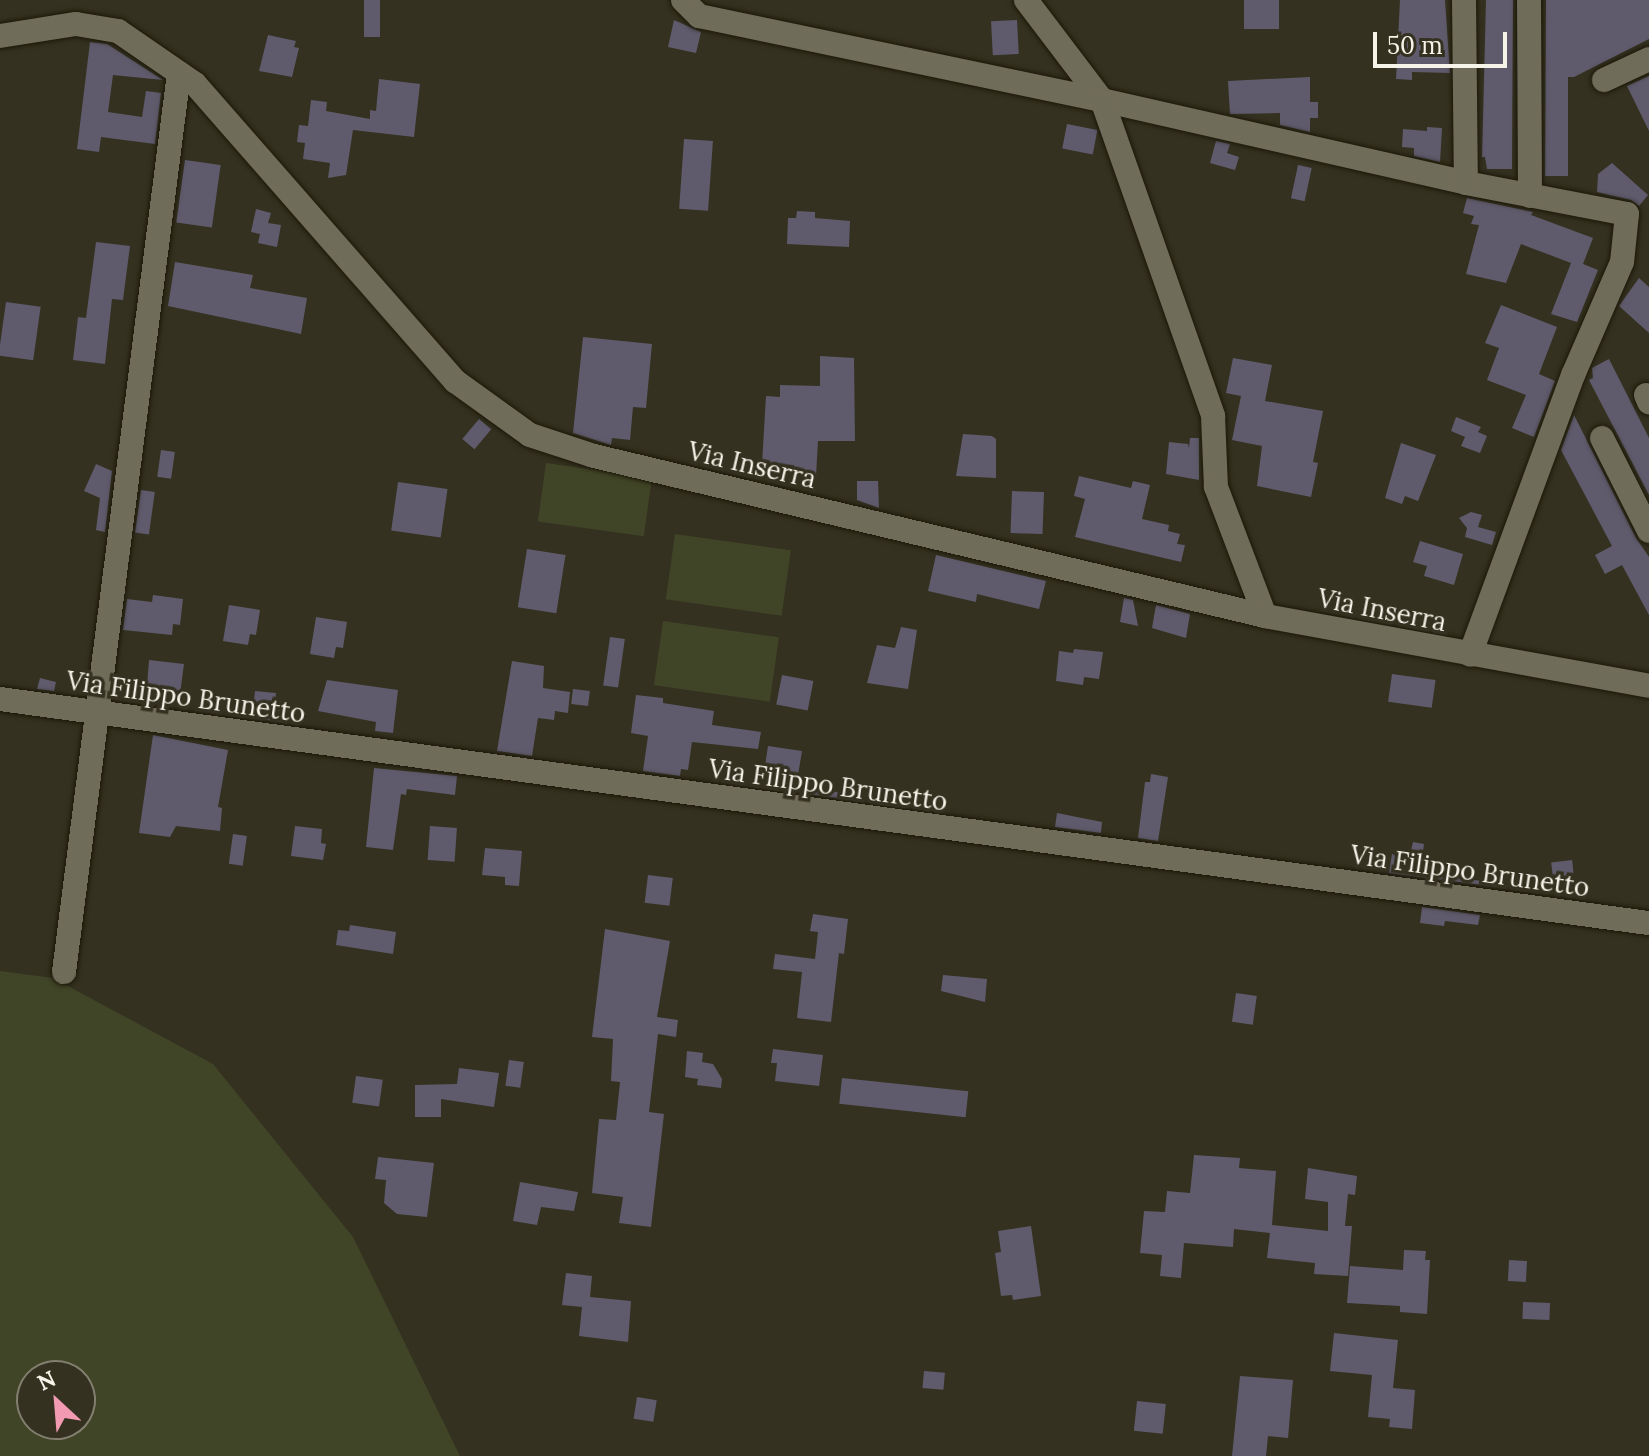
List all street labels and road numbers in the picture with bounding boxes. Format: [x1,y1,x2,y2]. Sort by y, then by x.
street label: Via Inserra [685,435,819,495]
street label: Via Inserra [1315,582,1449,638]
street label: Via Filippo Brunetto [64,665,308,729]
street label: Via Filippo Brunetto [706,753,950,817]
street label: Via Filippo Brunetto [1348,839,1592,903]

